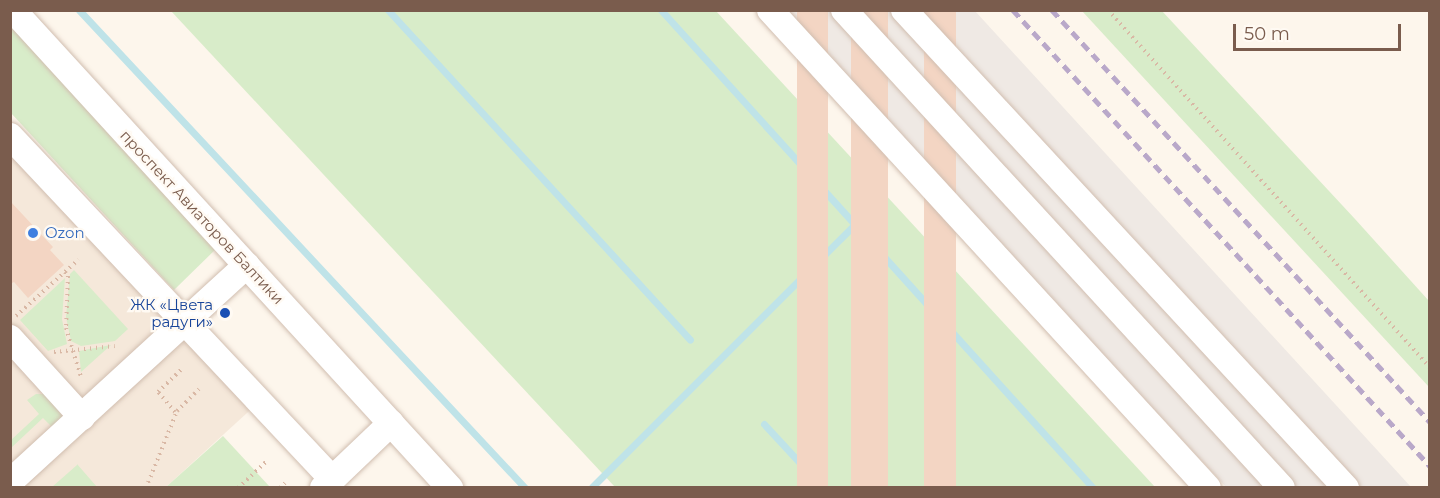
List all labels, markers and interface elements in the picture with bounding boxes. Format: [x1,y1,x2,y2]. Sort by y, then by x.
scale bar [1236,12,1404,50]
text: 50 m [1244,23,1290,45]
street label: проспект Авиаторов Балтики [117,126,287,308]
place label: Ozon [45,224,85,242]
marker: Ozon [26,226,40,240]
place label: ЖК «Цвета радуги» [130,295,213,330]
marker: ЖК «Цвета радуги» [218,306,232,320]

